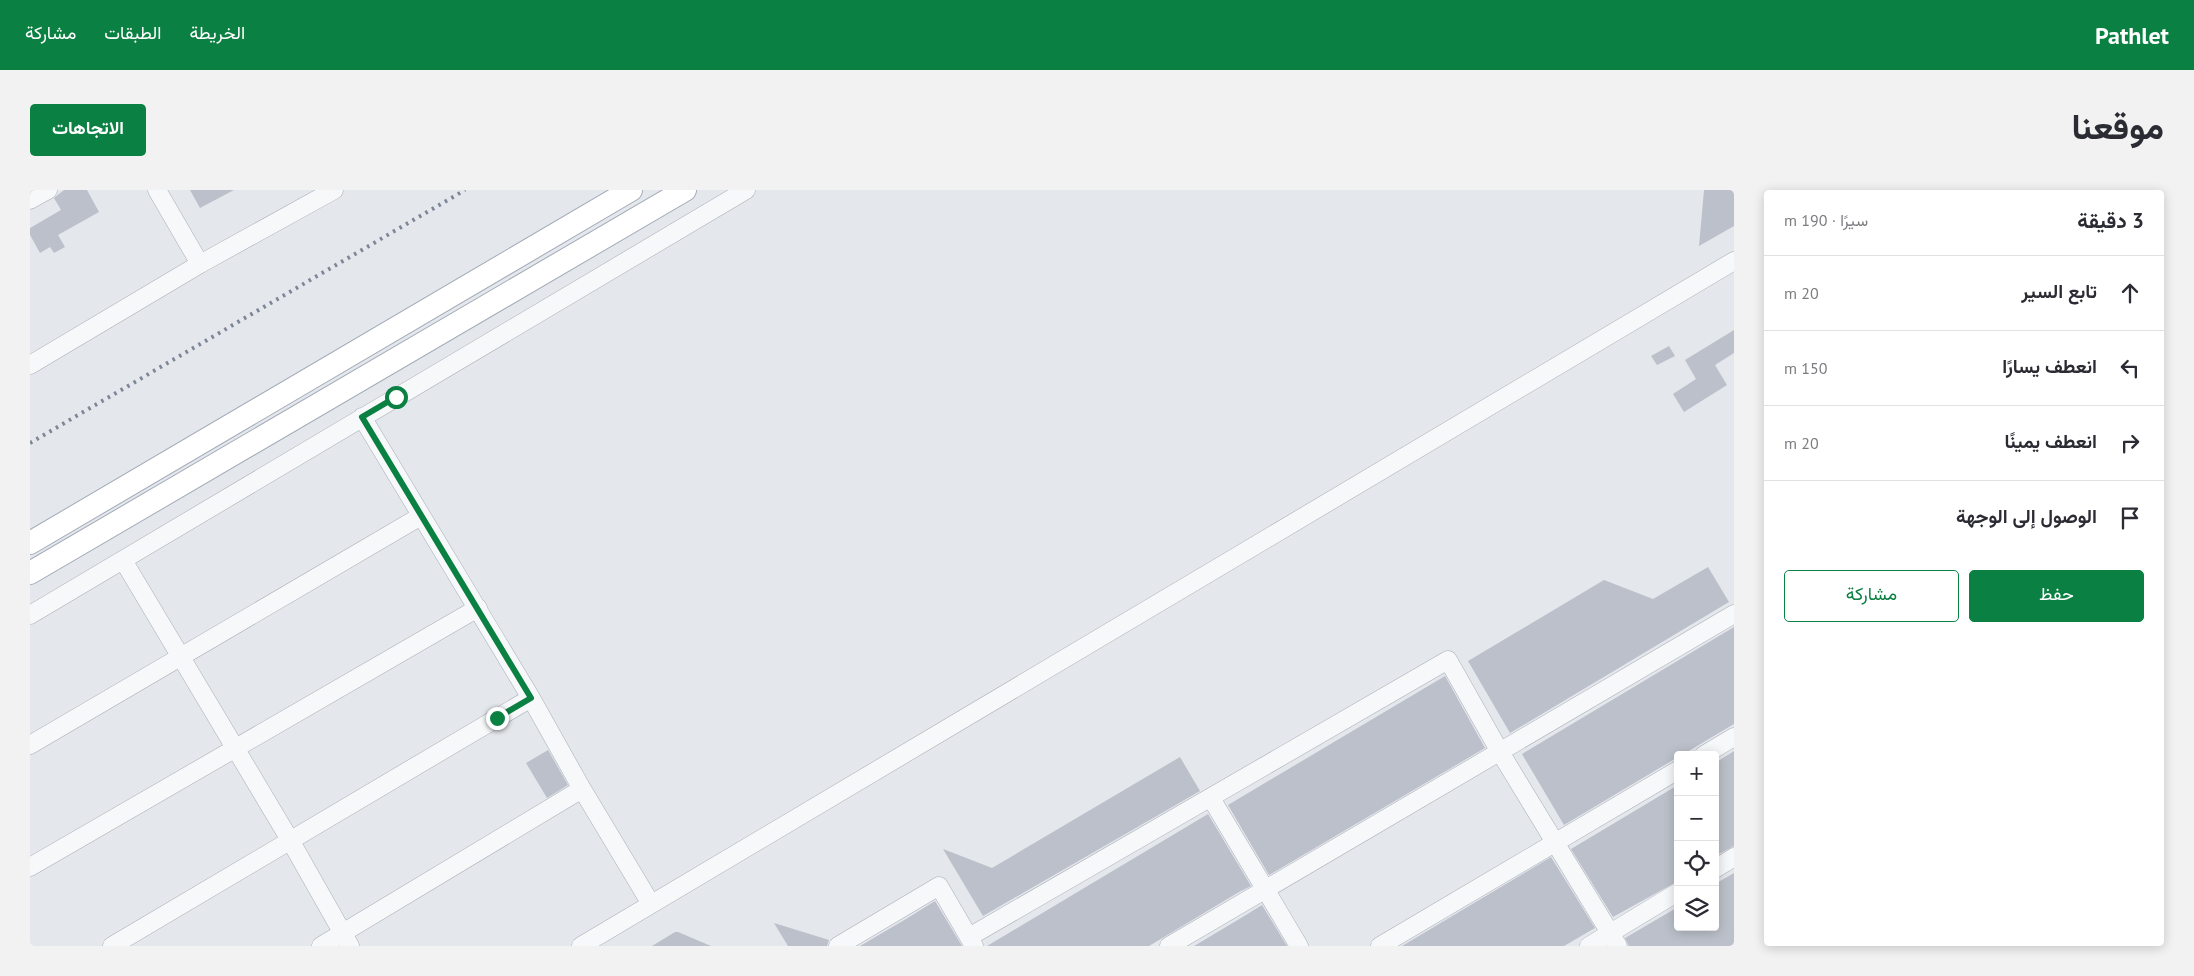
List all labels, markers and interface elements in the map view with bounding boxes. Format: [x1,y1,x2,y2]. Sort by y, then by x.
text: Pathlet [2095,20,2169,51]
text: مشاركة [25,21,76,44]
text: الطبقات [104,21,161,44]
text: الخريطة [189,21,245,44]
text: موقعنا [2071,103,2164,149]
button: الاتجاهات [30,104,146,156]
text: 3 دقيقة [2077,207,2144,234]
text: سيرًا · 190 m [1784,210,1868,230]
text: تابع السير [2021,279,2097,303]
icon: ahead [2116,279,2144,307]
text: 20 m [1784,283,1819,303]
text: انعطف يسارًا [2002,354,2097,378]
icon: left [2116,354,2144,382]
text: 150 m [1784,358,1827,378]
route start [385,386,408,409]
text: انعطف يمينًا [2005,429,2097,453]
icon: right [2116,429,2144,457]
text: 20 m [1784,433,1819,453]
text: الوصول إلى الوجهة [1956,504,2097,528]
icon: arrive [2116,504,2144,532]
button: مشاركة [1784,570,1959,622]
button: حفظ [1969,570,2144,622]
route end [486,707,509,730]
map controls [1674,751,1719,931]
button: + [1674,751,1719,796]
button: − [1674,796,1719,841]
button: locate [1674,841,1719,886]
button: layers [1674,886,1719,931]

